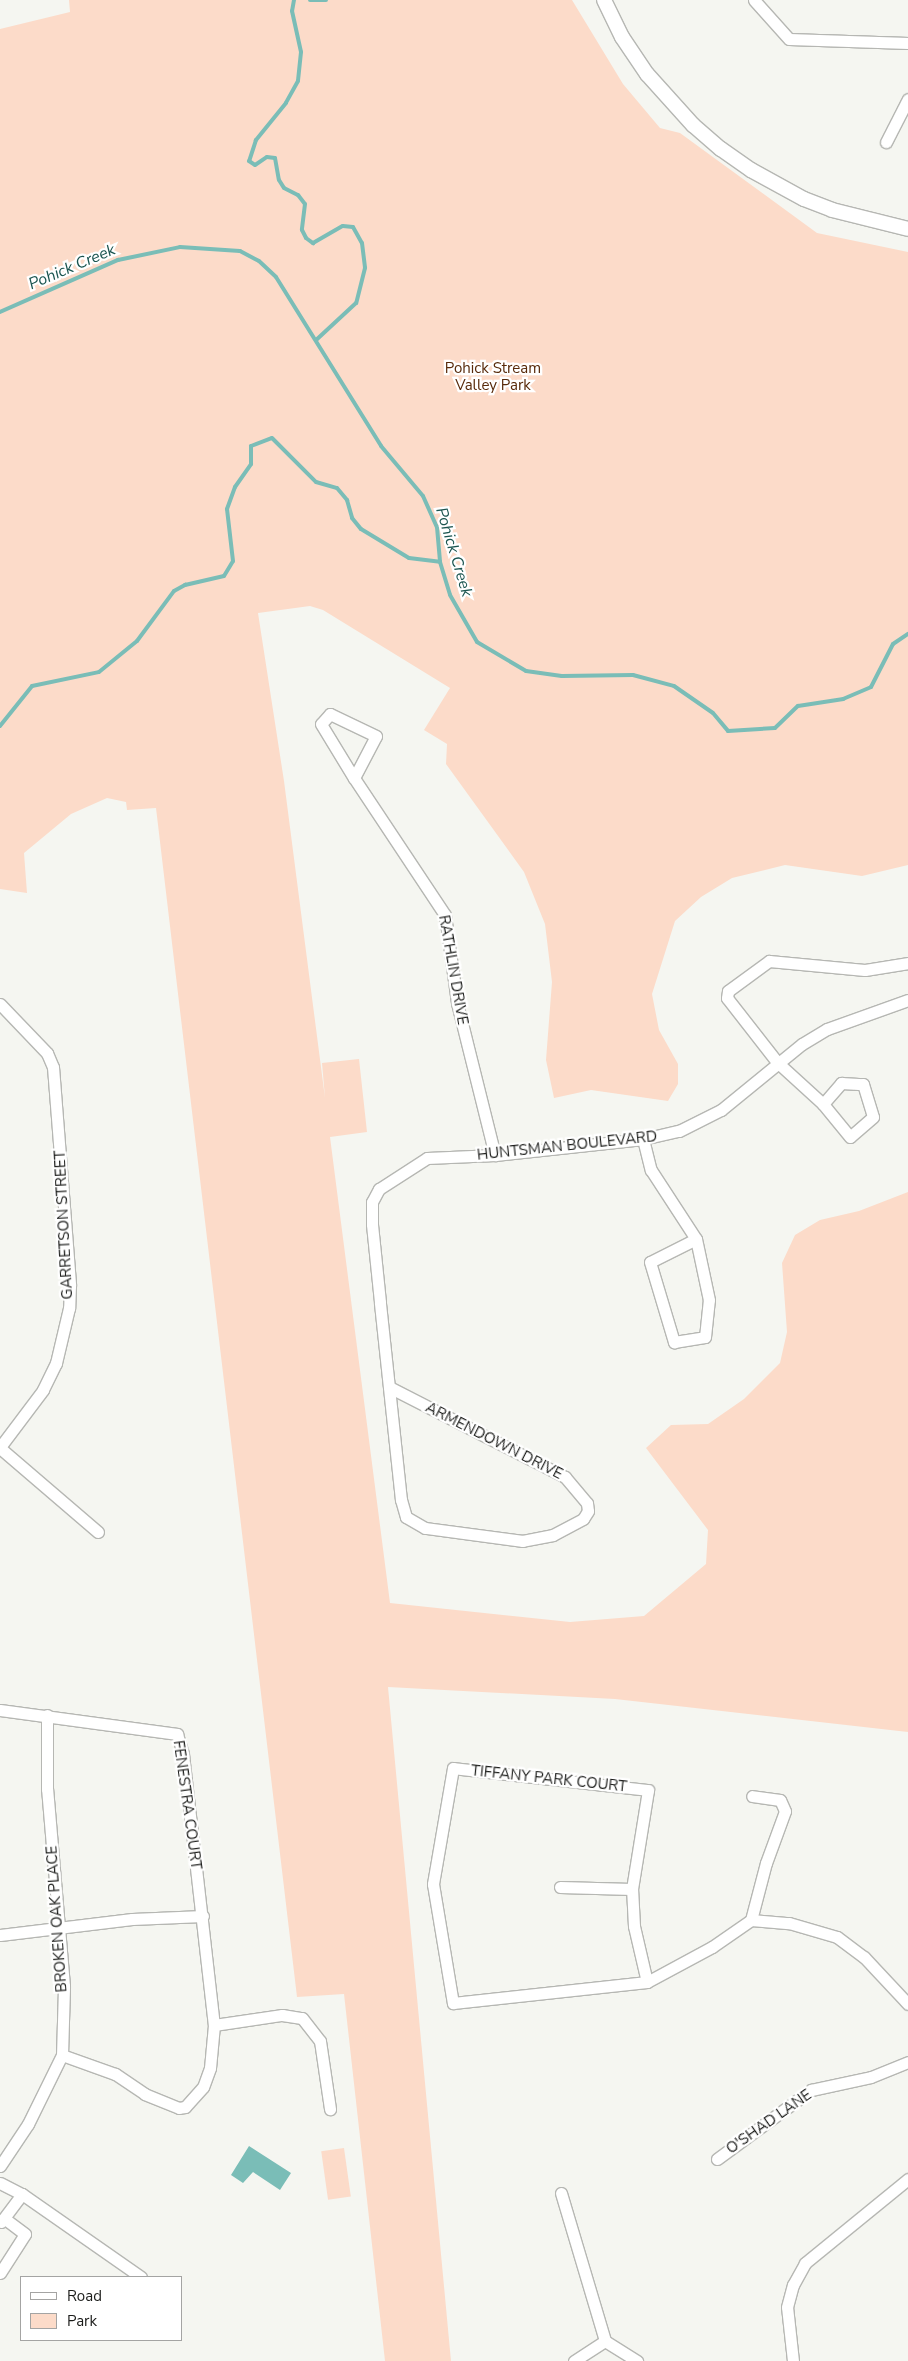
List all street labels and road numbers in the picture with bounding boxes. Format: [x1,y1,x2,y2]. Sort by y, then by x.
street label: RATHLIN DRIVE [434,914,472,1026]
street label: HUNTSMAN BOULEVARD [476,1128,658,1164]
street label: GARRETSON STREET [51,1150,77,1300]
street label: ARMENDOWN DRIVE [422,1399,566,1483]
street label: FENESTRA COURT [169,1739,205,1871]
street label: TIFFANY PARK COURT [470,1762,628,1796]
street label: BROKEN OAK PLACE [43,1845,71,1993]
street label: O'SHAD LANE [723,2086,815,2158]

